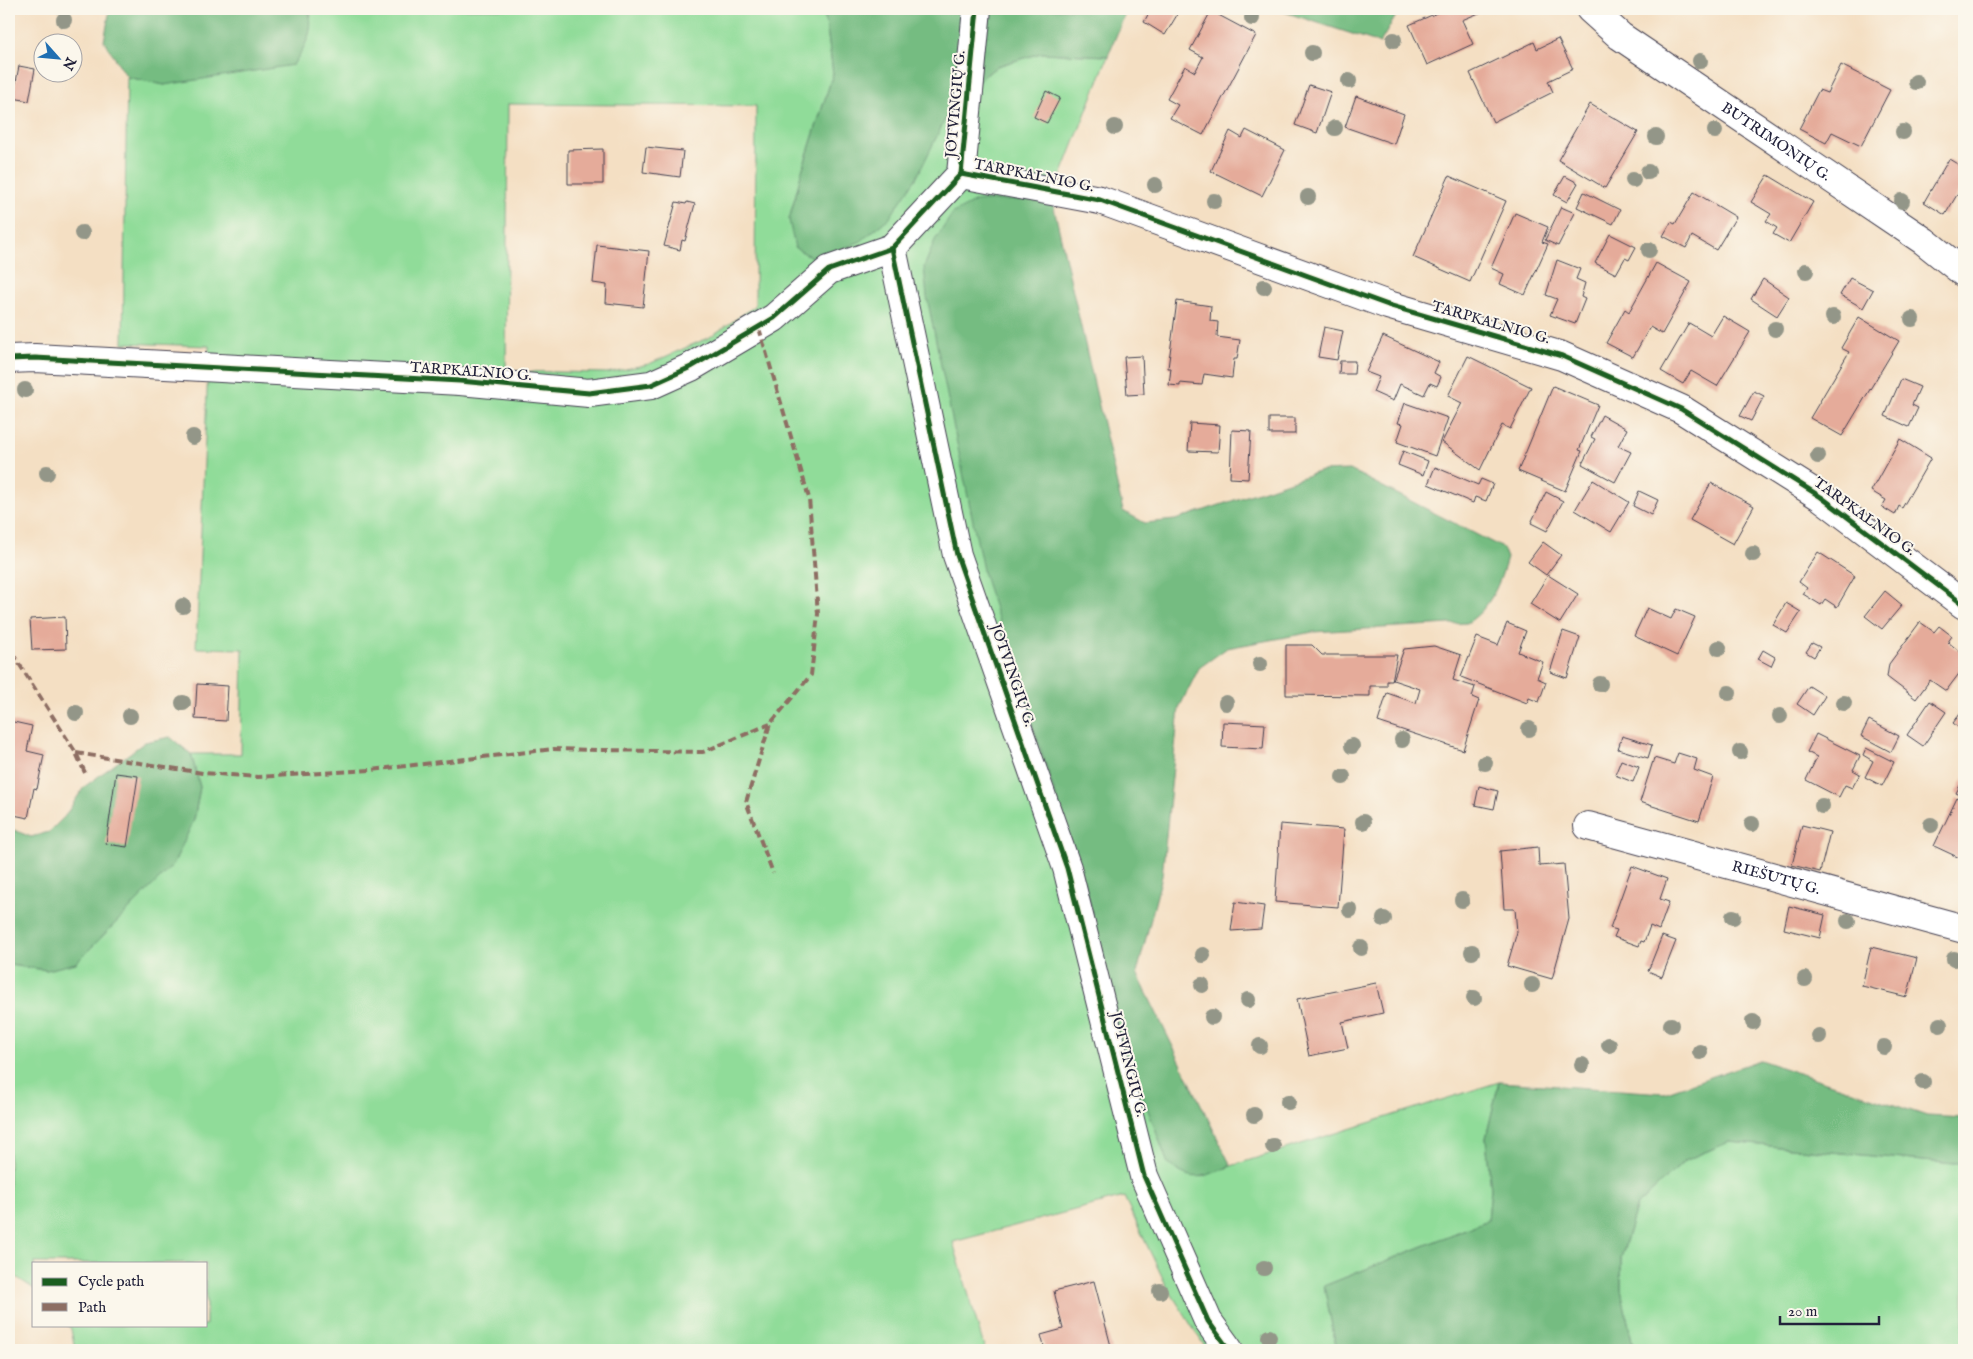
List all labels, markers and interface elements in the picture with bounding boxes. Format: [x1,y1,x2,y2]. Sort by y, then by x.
north arrow [32,32,82,82]
street label: JOTVINGIŲ G. [941,49,970,161]
text: N [58,53,80,73]
street label: BUTRIMONIŲ G. [1718,98,1834,185]
street label: TARPKALNIO G. [972,155,1096,196]
street label: TARPKALNIO G. [1430,297,1552,348]
street label: TARPKALNIO G. [409,358,533,385]
street label: TARPKALNIO G. [1810,473,1920,560]
street label: JOTVINGIŲ G. [985,619,1039,729]
street label: RIEŠUTŲ G. [1730,857,1822,899]
street label: JOTVINGIŲ G. [1106,1008,1151,1119]
legend [32,1262,208,1326]
text: Cycle path [78,1272,144,1291]
scale bar [1780,1294,1879,1326]
text: Path [78,1298,106,1317]
text: 20 m [1788,1302,1818,1321]

